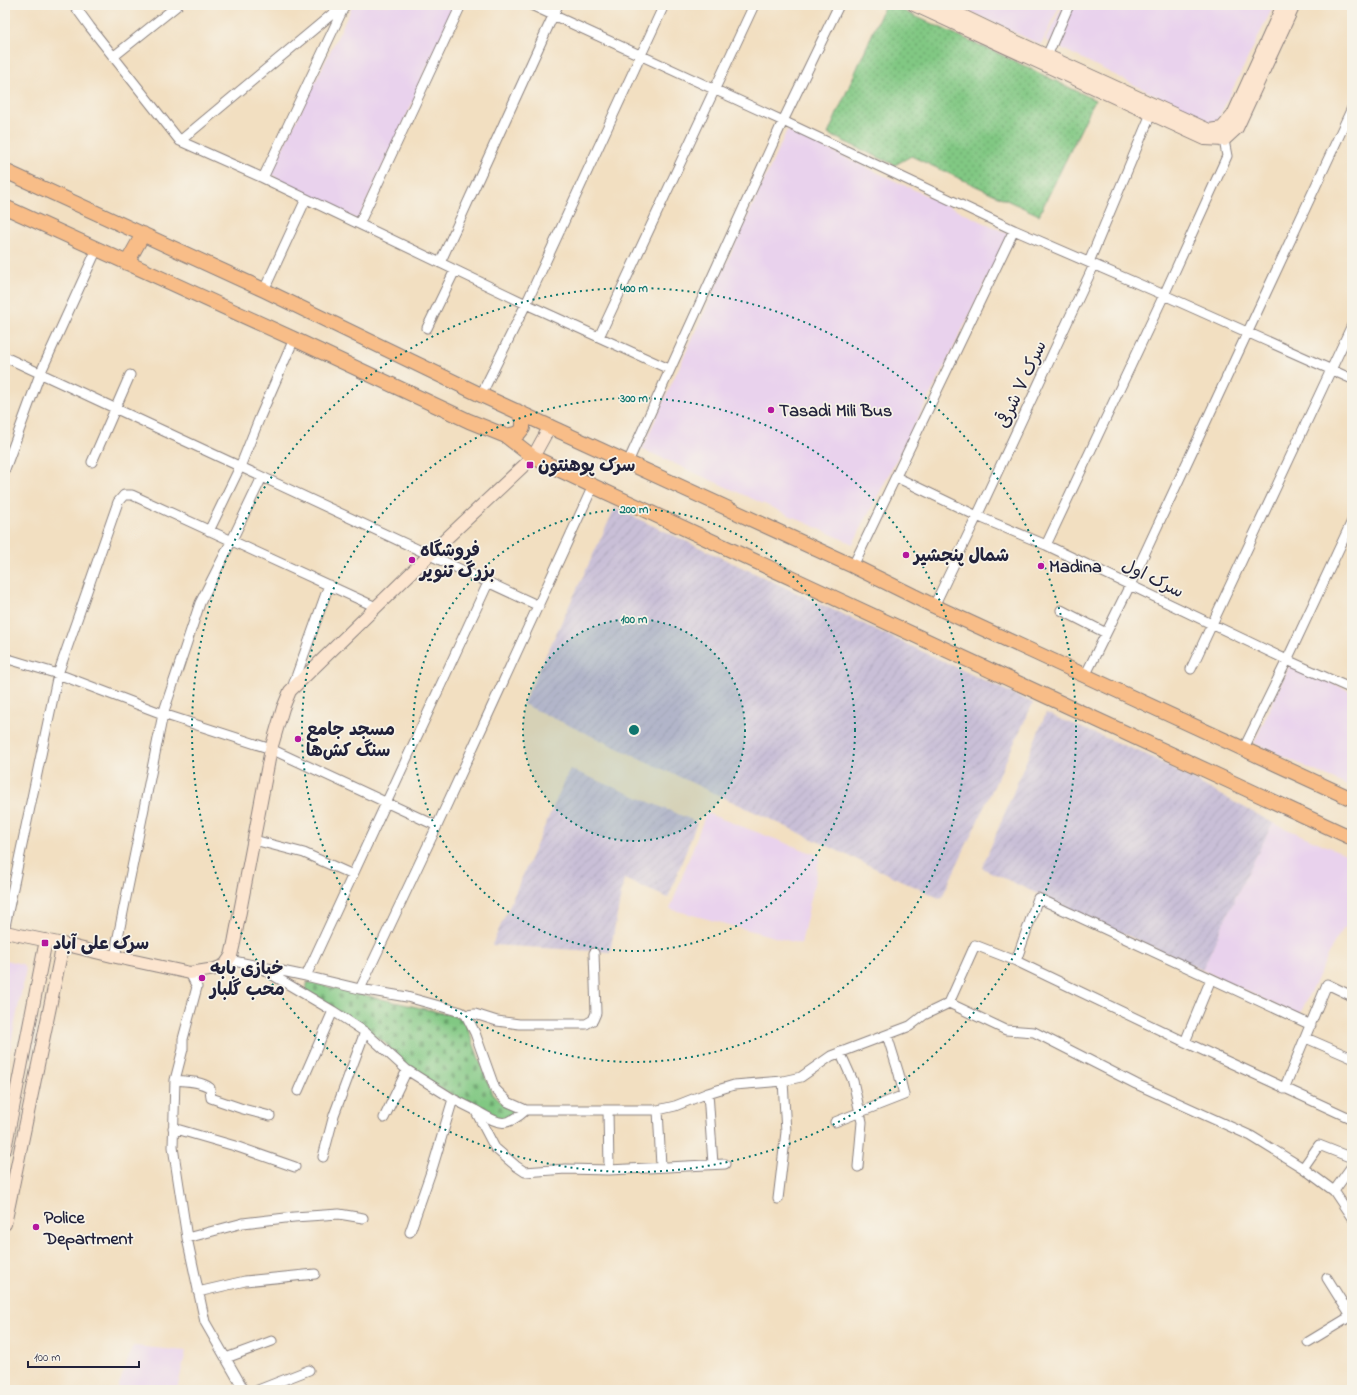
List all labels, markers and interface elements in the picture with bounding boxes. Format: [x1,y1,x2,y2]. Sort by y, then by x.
text: 400 m [619,280,648,298]
street label: سرک ۷ شرقی [990,336,1054,433]
text: 300 m [619,390,649,408]
place label: Tasadi Mili Bus [779,399,892,425]
marker: Tasadi Mili Bus [766,405,776,415]
place label: سرک پوهنتون [538,454,635,480]
marker: سرک پوهنتون [525,460,535,470]
text: 200 m [619,501,649,519]
place label: فروشگاه بزرگ تنویر [418,539,495,586]
place label: شمال پنجشیر [912,544,1009,570]
marker: شمال پنجشیر [901,550,911,560]
street label: سرک‌ اول [1117,554,1188,606]
marker: فروشگاه بزرگ تنویر [407,555,417,565]
place label: Madina [1049,555,1102,581]
marker: Madina [1036,561,1046,571]
text: 100 m [621,611,648,629]
place label: مسجد جامع سنگ کش‌ها [306,718,395,765]
centre of rings [627,723,641,737]
marker: مسجد جامع سنگ کش‌ها [293,734,303,744]
place label: سرک علی آباد [53,932,149,958]
marker: سرک علی آباد [40,938,50,948]
place label: خبازی بابه محب گلبار [208,957,285,1004]
marker: خبازی بابه محب گلبار [197,973,207,983]
place label: Police Department [43,1206,134,1253]
marker: Police Department [31,1222,41,1232]
scale bar [28,1343,139,1369]
text: 100 m [34,1349,61,1367]

